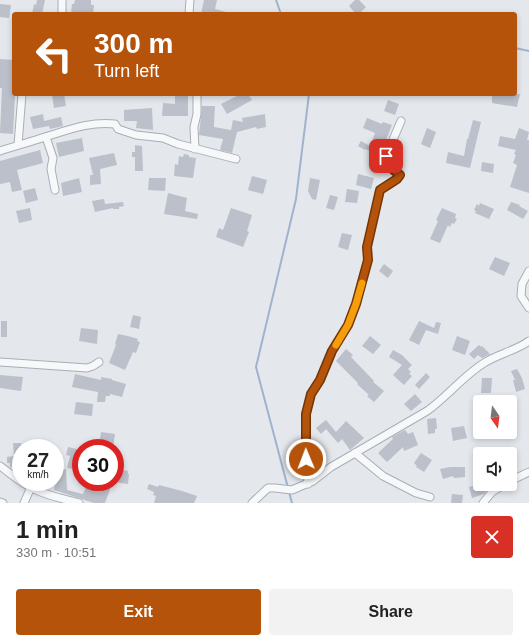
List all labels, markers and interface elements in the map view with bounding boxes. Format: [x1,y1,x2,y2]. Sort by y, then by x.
icon: left [28,28,80,80]
text: 300 m [94,28,173,59]
text: Turn left [94,61,159,81]
pin [369,139,403,173]
icon: arrive [375,145,397,167]
north arrow [473,395,517,439]
map controls [473,395,517,491]
position arrow [285,438,327,480]
speed limit sign: 30 [72,439,124,491]
button: sound [473,447,517,491]
text: 27 [27,449,49,471]
text: km/h [27,469,49,480]
text: 1 min [16,516,79,543]
button: close [471,516,513,558]
text: 330 m · 10:51 [16,545,96,560]
button: Exit [16,589,261,635]
button: Share [269,589,513,635]

